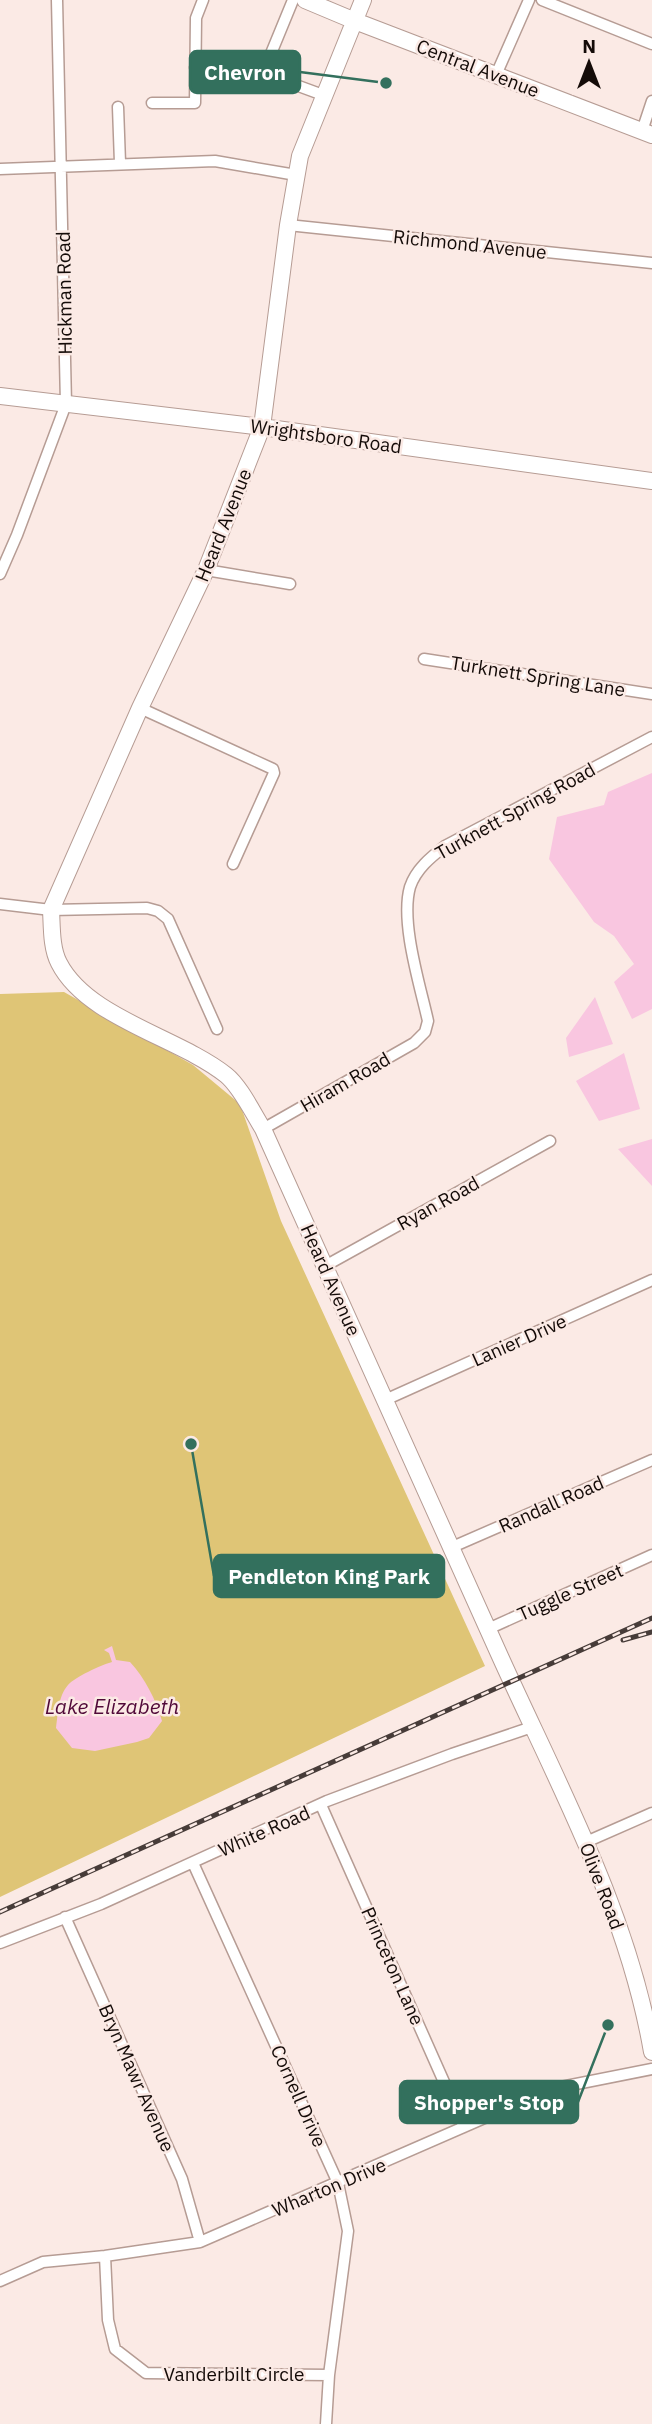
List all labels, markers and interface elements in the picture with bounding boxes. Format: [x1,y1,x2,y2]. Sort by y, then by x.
north arrow [554,28,624,98]
street label: Central Avenue [413,34,543,102]
text: N [582,34,596,58]
callout: Chevron [190,51,300,93]
text: Chevron [204,58,286,86]
street label: Richmond Avenue [392,224,548,264]
street label: Hickman Road [51,231,77,355]
street label: Wrightsboro Road [249,414,403,458]
street label: Heard Avenue [189,465,257,585]
street label: Turknett Spring Lane [449,650,627,702]
street label: Turknett Spring Road [431,757,599,865]
street label: Hiram Road [296,1047,394,1117]
street label: Ryan Road [393,1171,483,1235]
street label: Heard Avenue [296,1220,366,1340]
street label: Lanier Drive [468,1308,570,1372]
street label: Randall Road [495,1470,607,1538]
callout: Pendleton King Park [214,1555,444,1597]
street label: Tuggle Street [513,1558,627,1626]
text: Pendleton King Park [228,1562,431,1590]
water label: Lake Elizabeth [45,1692,179,1720]
street label: White Road [215,1800,313,1862]
street label: Olive Road [574,1839,630,1933]
street label: Princeton Lane [356,1903,430,2029]
street label: Bryn Mawr Avenue [94,2000,180,2156]
street label: Cornell Drive [266,2041,332,2151]
callout: Shopper's Stop [400,2081,578,2123]
text: Shopper's Stop [414,2088,564,2116]
street label: Wharton Drive [268,2152,390,2222]
street label: Vanderbilt Circle [164,2362,304,2386]

